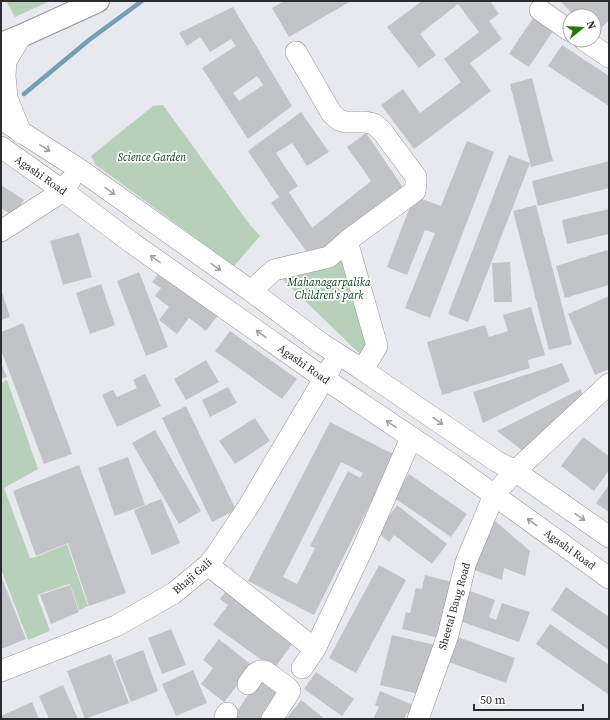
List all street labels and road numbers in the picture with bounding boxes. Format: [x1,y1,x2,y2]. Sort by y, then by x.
street label: Agashi Road [12,152,70,199]
street label: Agashi Road [275,341,333,388]
street label: Agashi Road [541,526,599,574]
street label: Bhaji Gali [169,555,215,598]
street label: Sheetal Baug Road [435,560,474,652]

